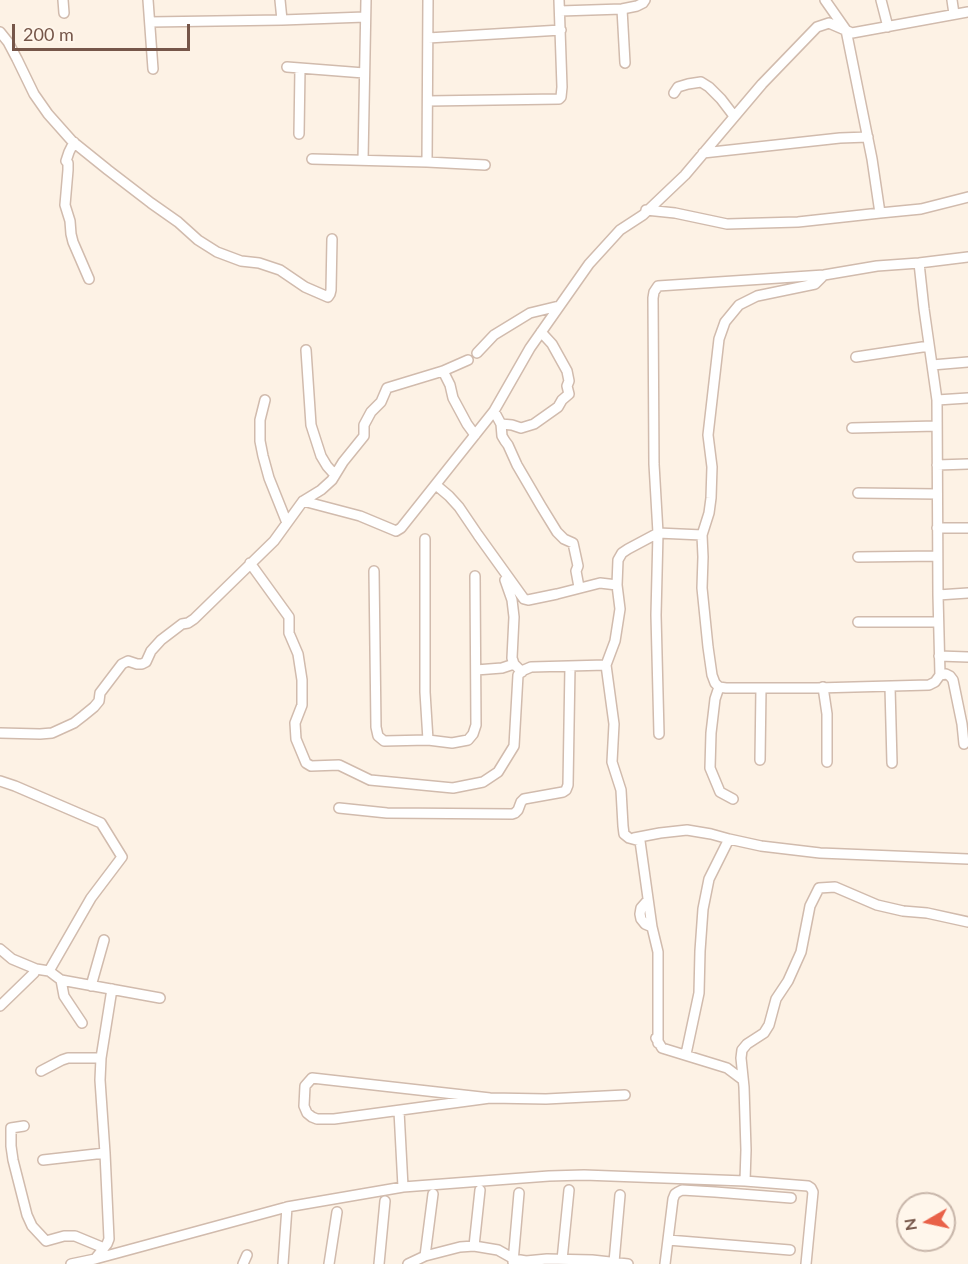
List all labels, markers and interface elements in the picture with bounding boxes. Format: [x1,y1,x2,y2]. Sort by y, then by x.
scale bar [15,12,194,50]
text: 200 m [23,23,74,45]
north arrow [896,1192,956,1252]
text: N [899,1217,920,1232]

